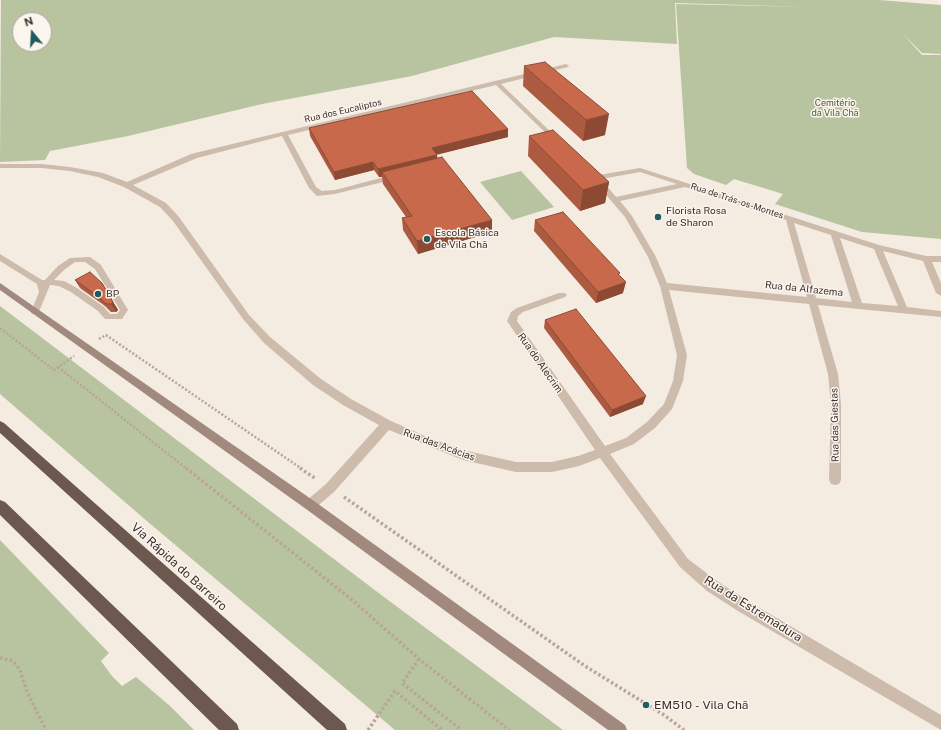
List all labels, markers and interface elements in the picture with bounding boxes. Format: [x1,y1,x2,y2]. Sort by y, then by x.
north arrow [12,12,52,52]
text: N [23,15,35,29]
street label: Rua dos Eucaliptos [303,97,383,125]
park label: Cemitério da Vila Chã [811,98,859,119]
street label: Rua de Trás-os-Montes [689,181,785,221]
place label: Florista Rosa de Sharon [666,205,726,228]
marker: Florista Rosa de Sharon [653,212,663,222]
place label: Escola Básica de Vila Chã [435,227,499,250]
marker: Escola Básica de Vila Chã [422,234,432,244]
street label: Rua da Alfazema [764,279,844,299]
place label: BP [106,288,119,300]
marker: BP [93,289,103,299]
street label: Rua do Alecrim [515,331,565,395]
street label: Rua das Giestas [828,388,842,462]
street label: Rua das Acácias [401,426,477,464]
street label: Via Rápida do Barreiro [128,520,230,614]
street label: Rua da Estremadura [701,573,805,645]
place label: EM510 - Vila Chã [654,698,748,712]
marker: EM510 - Vila Chã [641,700,651,710]

